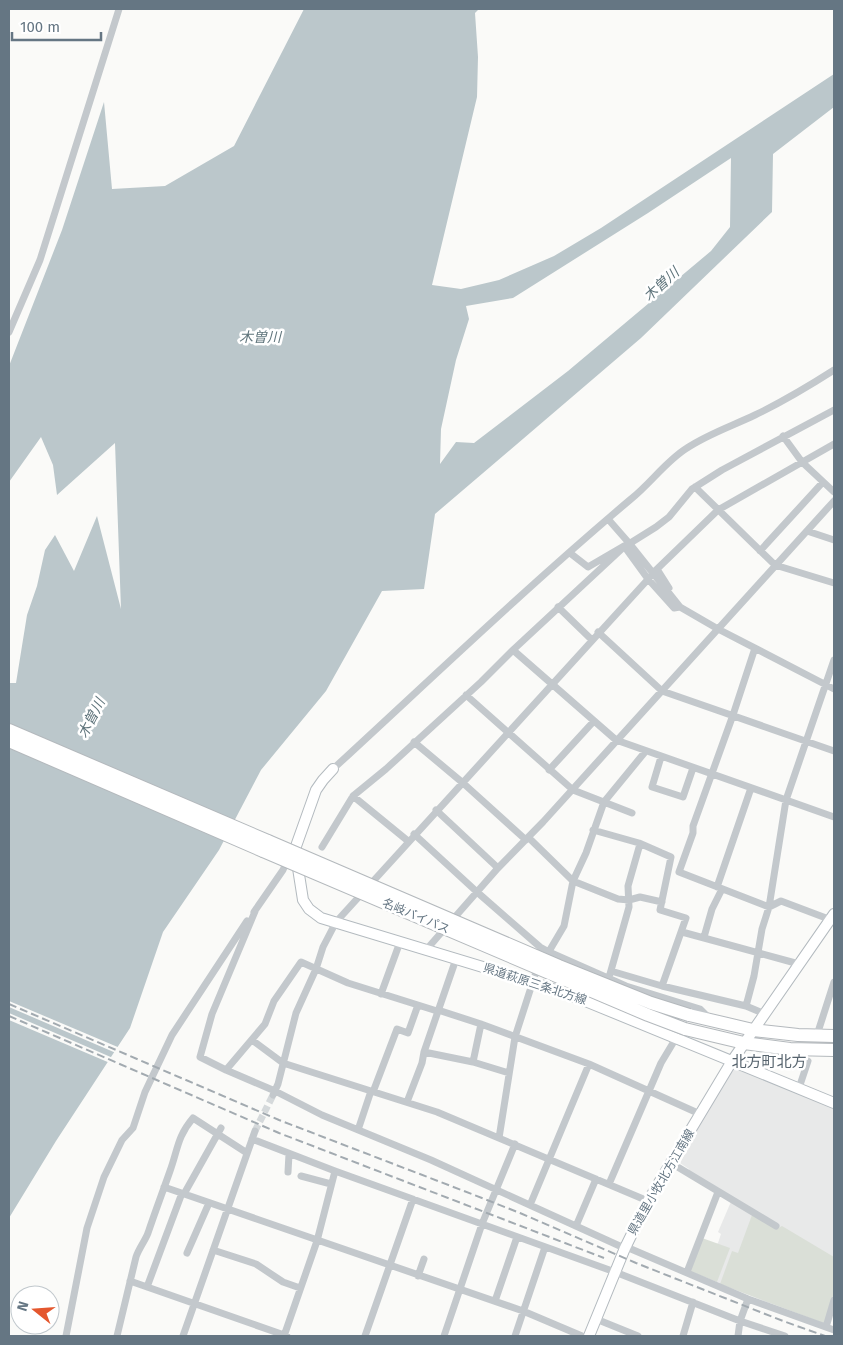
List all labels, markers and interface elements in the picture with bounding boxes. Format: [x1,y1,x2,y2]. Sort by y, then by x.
scale bar [12,10,101,42]
text: 100 m [20,18,60,36]
water label: 木曽川 [640,263,684,305]
water label: 木曽川 [239,329,283,346]
water label: 木曽川 [74,694,109,741]
street label: 名岐バイパス [380,896,452,936]
street label: 県道萩原三条北方線 [481,961,589,1007]
district label: 北方町北方 [731,1053,807,1071]
street label: 県道里小牧北方江南線 [625,1127,697,1237]
north arrow [10,1285,60,1335]
text: N [14,1299,33,1313]

